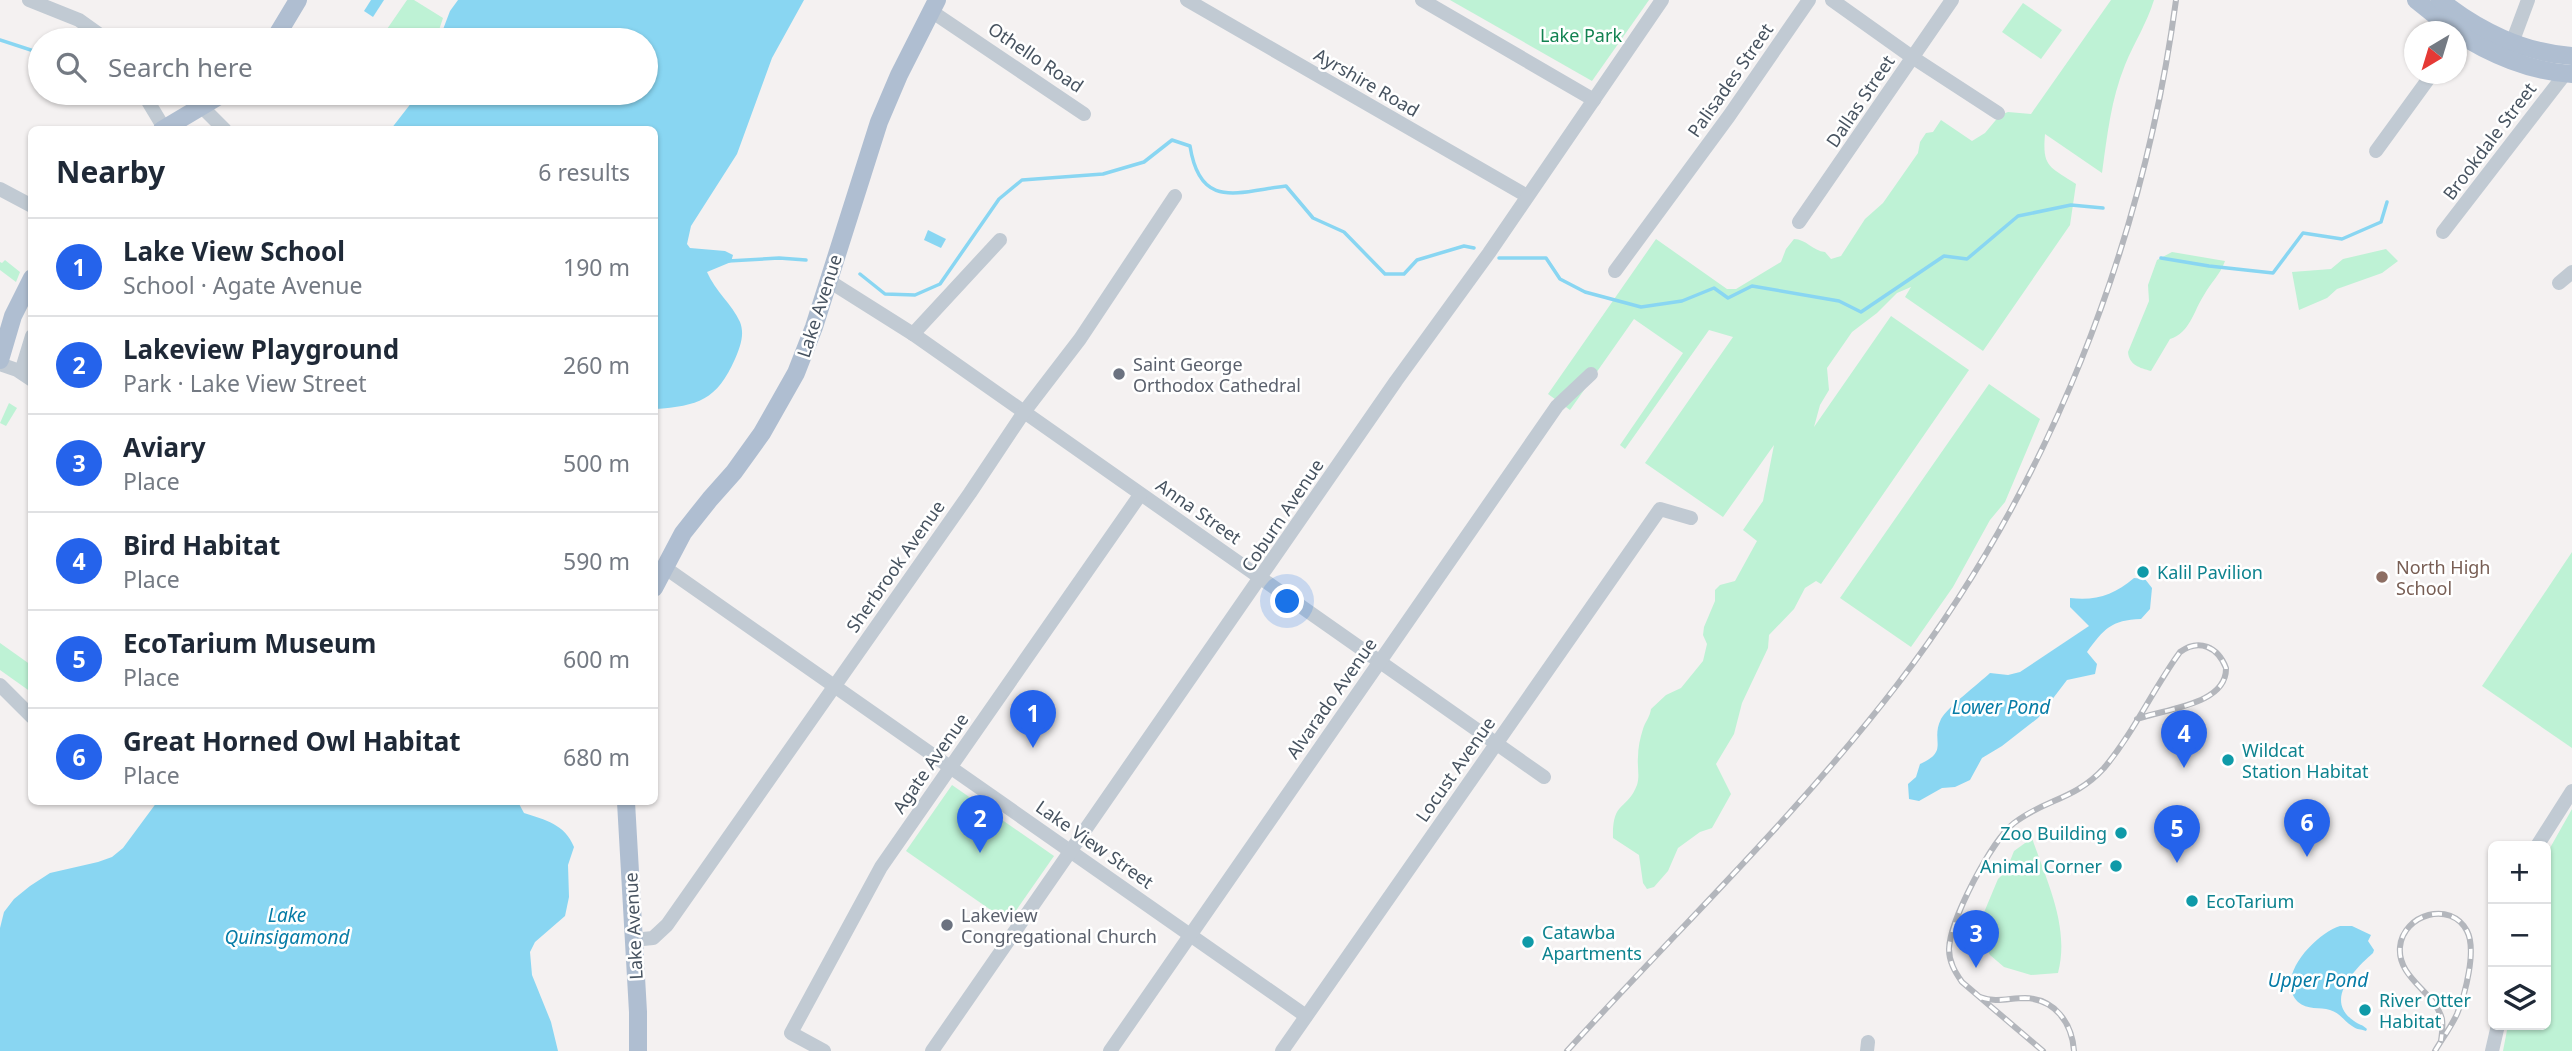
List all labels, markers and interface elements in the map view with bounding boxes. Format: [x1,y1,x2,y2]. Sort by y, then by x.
street label: Othello Road [984,16,1088,98]
street label: Palisades Street [1682,18,1778,142]
north arrow [2404,21,2467,84]
park label: Lake Park [1540,23,1622,47]
search box [28,28,658,105]
street label: Ayrshire Road [1310,42,1424,122]
icon: search [52,48,90,86]
text: Search here [108,49,253,85]
street label: Dallas Street [1820,50,1900,152]
street label: Brookdale Street [2437,77,2541,205]
text: Nearby [56,151,165,192]
text: 6 results [538,156,630,188]
text: Lake View School [123,233,345,269]
text: 1 [72,251,86,283]
text: 190 m [563,251,630,283]
street label: Lake Avenue [791,251,847,361]
text: School · Agate Avenue [123,269,363,301]
text: Lakeview Playground [123,331,399,367]
text: 2 [72,349,86,381]
text: 260 m [563,349,630,381]
place label: Saint George Orthodox Cathedral [1133,352,1301,397]
marker: Saint George Orthodox Cathedral [1111,366,1127,382]
text: Park · Lake View Street [123,367,366,399]
text: Aviary [123,429,206,465]
text: 3 [72,447,86,479]
text: 500 m [563,447,630,479]
street label: Coburn Avenue [1235,454,1329,576]
text: Place [123,465,180,497]
street label: Anna Street [1152,473,1247,549]
street label: Sherbrook Avenue [840,495,950,637]
text: Bird Habitat [123,527,280,563]
text: 4 [72,545,86,577]
text: 590 m [563,545,630,577]
place label: North High School [2396,555,2490,600]
place label: Kalil Pavilion [2157,560,2263,584]
text: Place [123,563,180,595]
marker: Kalil Pavilion [2135,564,2151,580]
marker: North High School [2374,569,2390,585]
your location [1270,584,1304,618]
text: EcoTarium Museum [123,625,376,661]
street label: Alvarado Avenue [1280,633,1382,763]
text: 5 [72,643,86,675]
text: 600 m [563,643,630,675]
text: Place [123,661,180,693]
pin: 1 [1010,690,1056,748]
water label: Lower Pond [1952,694,2051,720]
street label: Agate Avenue [887,708,973,818]
pin: 4 [2161,710,2207,768]
street label: Locust Avenue [1410,712,1500,826]
text: Great Horned Owl Habitat [123,723,461,759]
place label: Wildcat Station Habitat [2242,738,2369,783]
text: 6 [72,741,86,773]
text: 680 m [563,741,630,773]
marker: Wildcat Station Habitat [2220,752,2236,768]
text: Place [123,759,180,791]
pin: 2 [957,795,1003,853]
street label: Lake View Street [1031,795,1159,894]
pin: 6 [2284,799,2330,857]
pin: 5 [2154,805,2200,863]
place label: Zoo Building [2000,821,2107,845]
marker: Zoo Building [2113,825,2129,841]
map controls [2488,841,2551,1030]
button: + [2488,841,2551,904]
place label: Animal Corner [1980,854,2103,878]
marker: Animal Corner [2108,858,2124,874]
street label: Lake Avenue [618,872,648,980]
place label: EcoTarium [2206,889,2294,913]
marker: EcoTarium [2184,893,2200,909]
water label: Lake Quinsigamond [225,902,350,950]
place label: Lakeview Congregational Church [961,903,1157,948]
button: − [2488,904,2551,967]
pin: 3 [1953,910,1999,968]
marker: Lakeview Congregational Church [939,917,955,933]
place label: Catawba Apartments [1542,920,1642,965]
marker: Catawba Apartments [1520,934,1536,950]
water label: Upper Pond [2268,967,2369,993]
button: layers [2488,967,2551,1030]
place label: River Otter Habitat [2379,988,2471,1033]
marker: River Otter Habitat [2357,1002,2373,1018]

